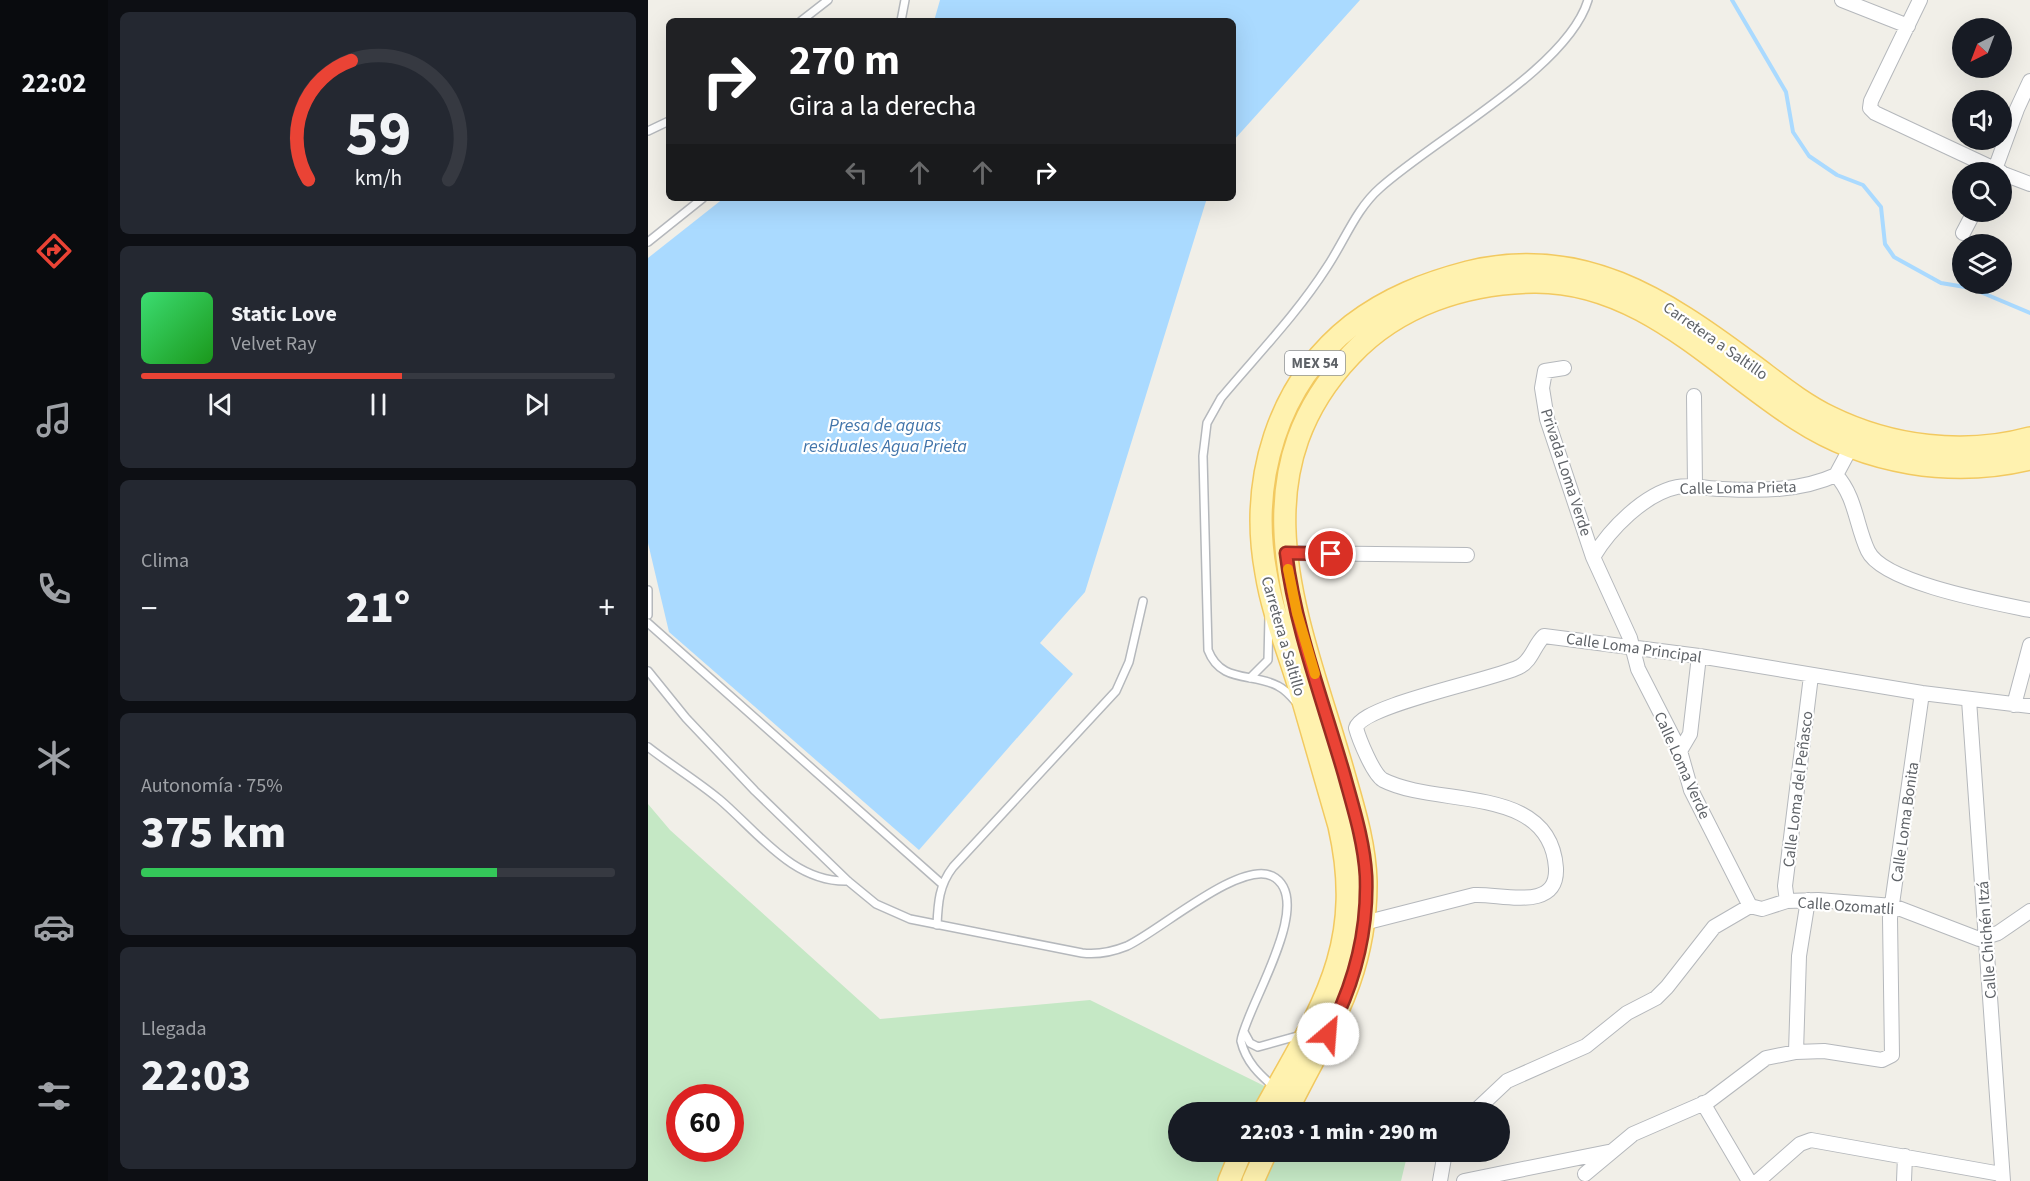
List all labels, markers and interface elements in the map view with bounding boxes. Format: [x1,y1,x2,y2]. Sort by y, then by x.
north arrow [1952,18,2012,78]
map controls [1952,18,2012,294]
text: 270 m [789,31,900,91]
icon: right [690,42,768,120]
text: 22:02 [21,64,87,103]
text: Gira a la derecha [789,87,976,126]
text: 59 [345,90,411,179]
button: sound [1952,90,2012,150]
icon: left [840,156,873,189]
icon: ahead [903,156,936,189]
icon: ahead [966,156,999,189]
icon: right [1029,156,1062,189]
button: search [1952,162,2012,222]
text: km/h [354,163,402,194]
icon: directions [33,230,75,272]
button: layers [1952,234,2012,294]
street label: Carretera a Saltillo [1658,296,1772,385]
text: Static Love [231,298,337,330]
text: Velvet Ray [231,330,317,358]
road number: MEX 54 [1285,351,1345,375]
icon: previous [204,388,237,421]
icon: pause [362,388,395,421]
icon: next [520,388,553,421]
icon: music [33,399,75,441]
street label: Privada Loma Verde [1535,406,1597,539]
water label: Presa de aguas residuales Agua Prieta [803,413,967,459]
street label: Calle Loma Prieta [1679,476,1797,500]
pin [1305,528,1356,579]
icon: arrive [1314,537,1347,570]
text: Clima [141,547,189,575]
icon: phone [33,568,75,610]
street label: Carretera a Saltillo [1255,574,1311,699]
text: 21° [346,576,410,640]
text: − [141,585,157,632]
text: + [599,585,615,632]
street label: Calle Loma Principal [1565,628,1703,668]
street label: Calle Loma Verde [1649,708,1716,823]
street label: Calle Loma del Peñasco [1777,710,1818,868]
icon: climate [33,737,75,779]
street label: Calle Loma Bonita [1886,761,1924,884]
text: Autonomía · 75% [141,772,283,800]
text: 375 km [141,801,286,865]
street label: Calle Chichén Itzá [1972,880,2002,1000]
street label: Calle Ozomatli [1797,892,1895,920]
icon: car [33,906,75,948]
position arrow [1296,1002,1360,1066]
text: Llegada [141,1015,207,1043]
text: 22:03 [141,1044,251,1108]
icon: filters [33,1075,75,1117]
speed limit sign: 60 [666,1084,744,1162]
text: 22:03 · 1 min · 290 m [1240,1116,1438,1148]

